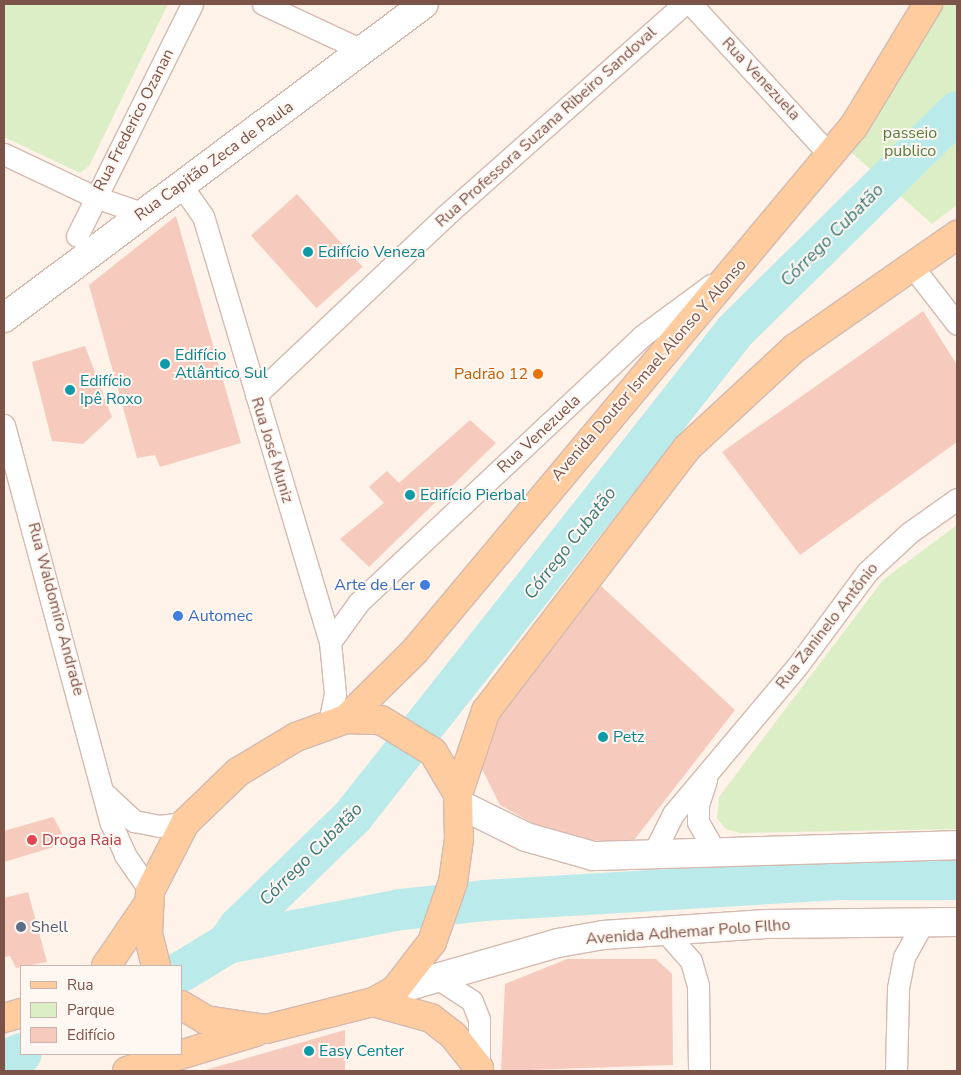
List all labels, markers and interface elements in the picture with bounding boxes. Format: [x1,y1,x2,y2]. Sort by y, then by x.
street label: Rua Professora Suzana Ribeiro Sandoval [432,23,660,231]
street label: Rua Venezuela [718,33,804,125]
street label: Rua Frederico Ozanan [90,46,178,194]
street label: Rua Capitão Zeca de Paula [131,97,297,225]
park label: passeio publico [883,123,937,161]
water label: Córrego Cubatão [776,179,888,291]
place label: Edifício Veneza [318,242,425,262]
marker: Edifício Veneza [302,246,314,258]
street label: Avenida Doutor Ismael Alonso Y Alonso [547,255,751,485]
place label: Edifício Atlântico Sul [175,345,267,383]
marker: Edifício Atlântico Sul [159,358,171,370]
place label: Padrão 12 [454,364,528,384]
marker: Padrão 12 [532,368,544,380]
place label: Edifício Ipê Roxo [80,371,142,409]
marker: Edifício Ipê Roxo [64,384,76,396]
street label: Rua Venezuela [493,391,585,477]
street label: Rua José Muniz [247,395,297,505]
water label: Córrego Cubatão [519,482,621,604]
place label: Edifício Pierbal [420,485,526,505]
marker: Edifício Pierbal [404,489,416,501]
street label: Rua Waldomiro Andrade [24,520,88,698]
street label: Rua Zaninelo Antônio [772,559,882,693]
place label: Arte de Ler [334,575,415,595]
marker: Arte de Ler [419,579,431,591]
place label: Automec [188,606,253,626]
marker: Automec [172,610,184,622]
place label: Petz [613,727,644,747]
marker: Petz [597,731,609,743]
water label: Córrego Cubatão [255,798,367,910]
place label: Droga Raia [42,830,122,850]
marker: Droga Raia [26,834,38,846]
street label: Avenida Adhemar Polo FIlho [585,915,791,949]
place label: Shell [31,917,68,937]
marker: Shell [15,921,27,933]
legend [20,965,182,1055]
text: Rua [67,975,93,995]
text: Parque [67,1000,115,1020]
text: Edifício [67,1025,115,1045]
place label: Easy Center [319,1041,404,1061]
marker: Easy Center [303,1045,315,1057]

